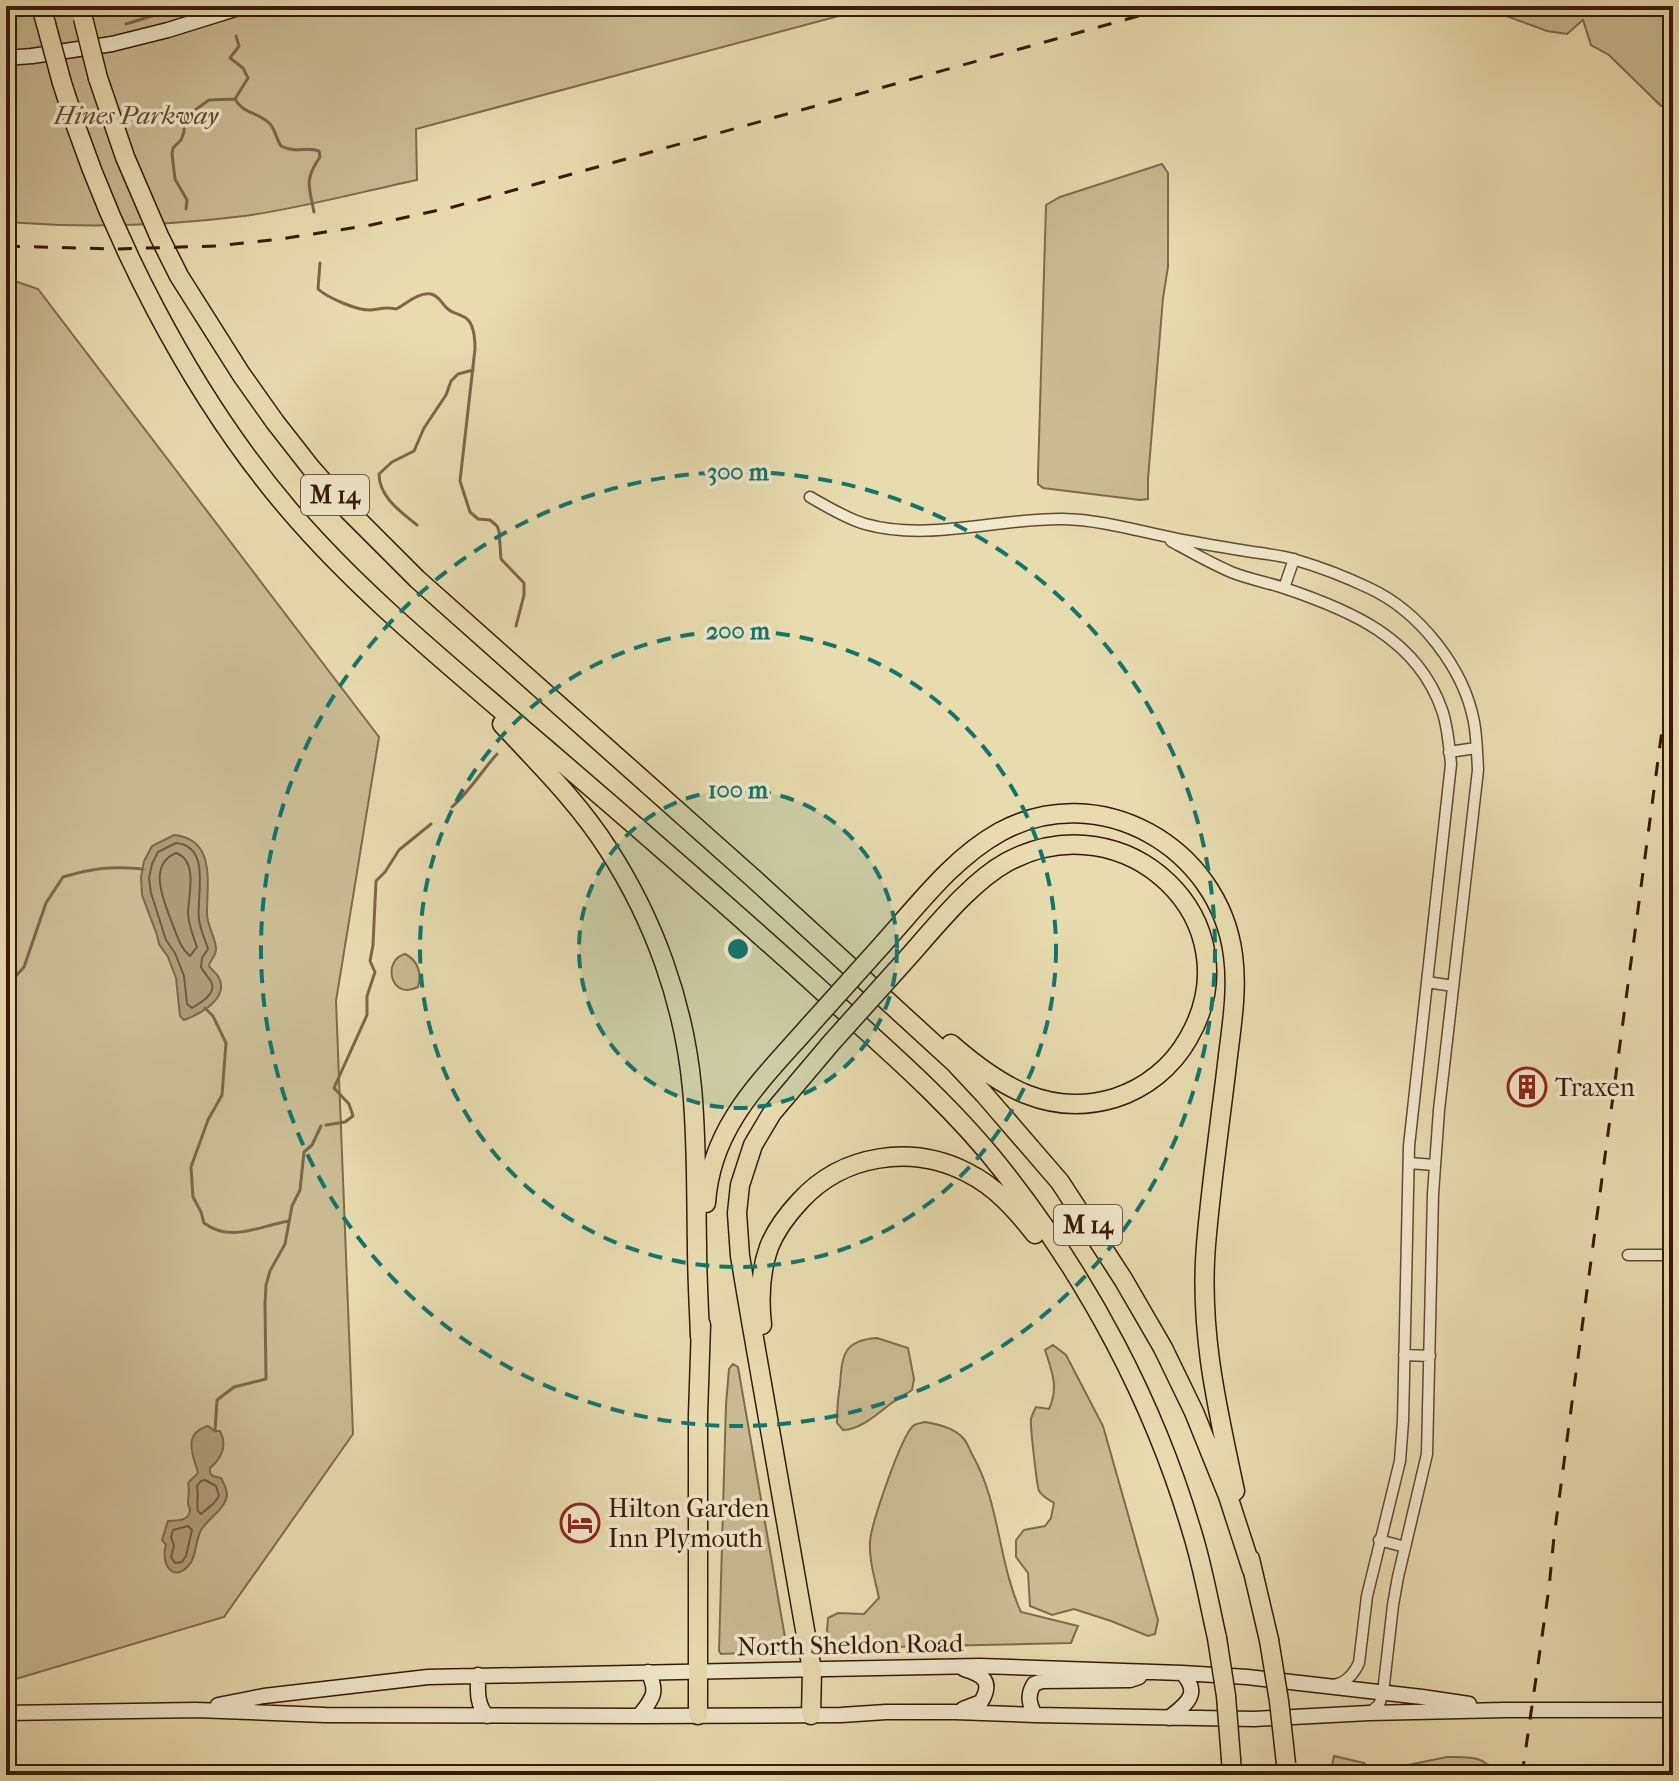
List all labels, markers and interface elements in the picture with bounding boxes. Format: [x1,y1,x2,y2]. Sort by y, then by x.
park label: Hines Parkway [53,100,219,131]
text: 300 m [707,458,770,486]
road number: M 14 [301,475,369,515]
text: 200 m [706,617,771,645]
text: 100 m [708,776,769,804]
centre of rings [724,935,752,963]
building icon: Traxen [1506,1066,1548,1108]
place label: Traxen [1555,1072,1635,1103]
road number: M 14 [1054,1205,1122,1245]
place label: Hilton Garden Inn Plymouth [608,1493,770,1554]
hotel icon: Hilton Garden Inn Plymouth [559,1502,601,1544]
street label: North Sheldon Road [737,1628,964,1662]

